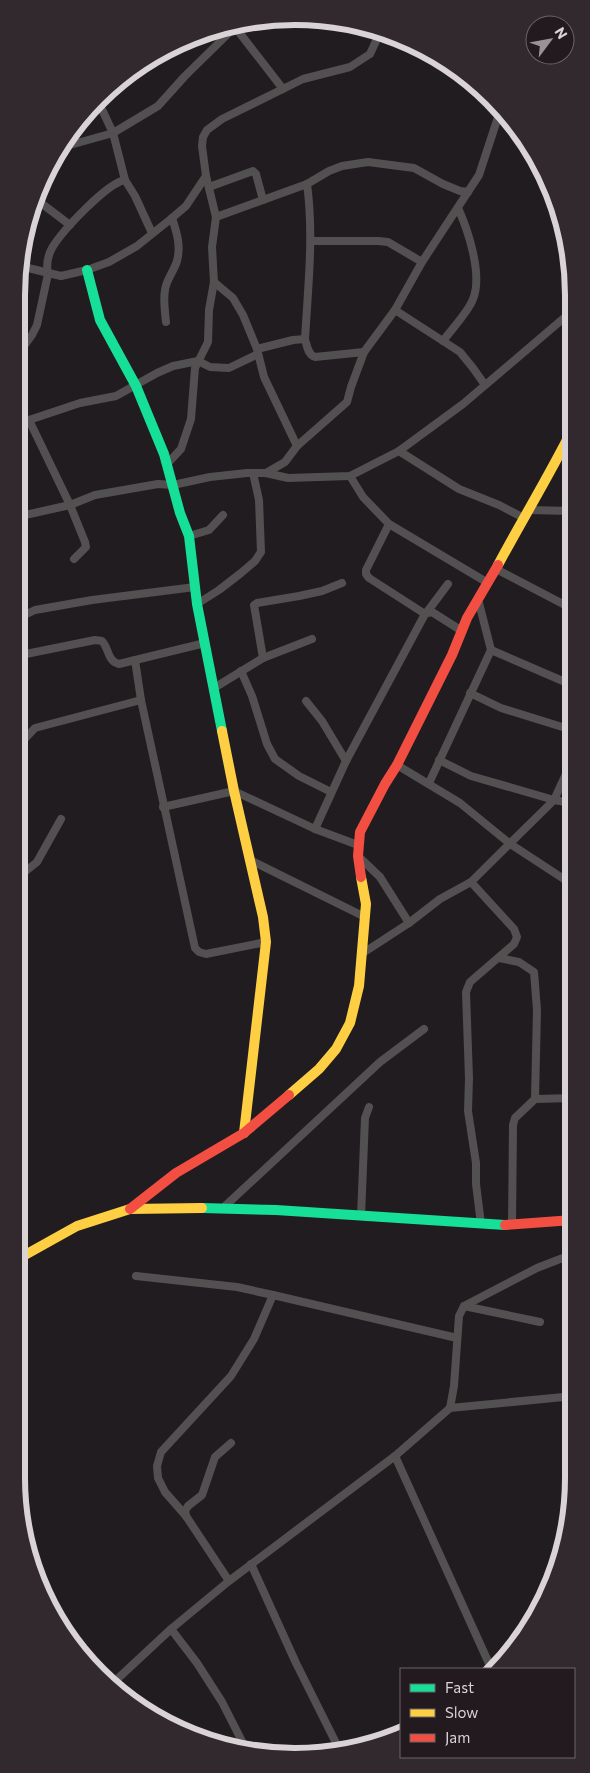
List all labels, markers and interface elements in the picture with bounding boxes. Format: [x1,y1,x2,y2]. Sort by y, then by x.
north arrow [525,15,575,65]
text: N [551,24,571,42]
legend [400,1668,575,1758]
text: Fast [445,1678,474,1696]
text: Slow [445,1703,478,1721]
text: Jam [445,1728,470,1746]

